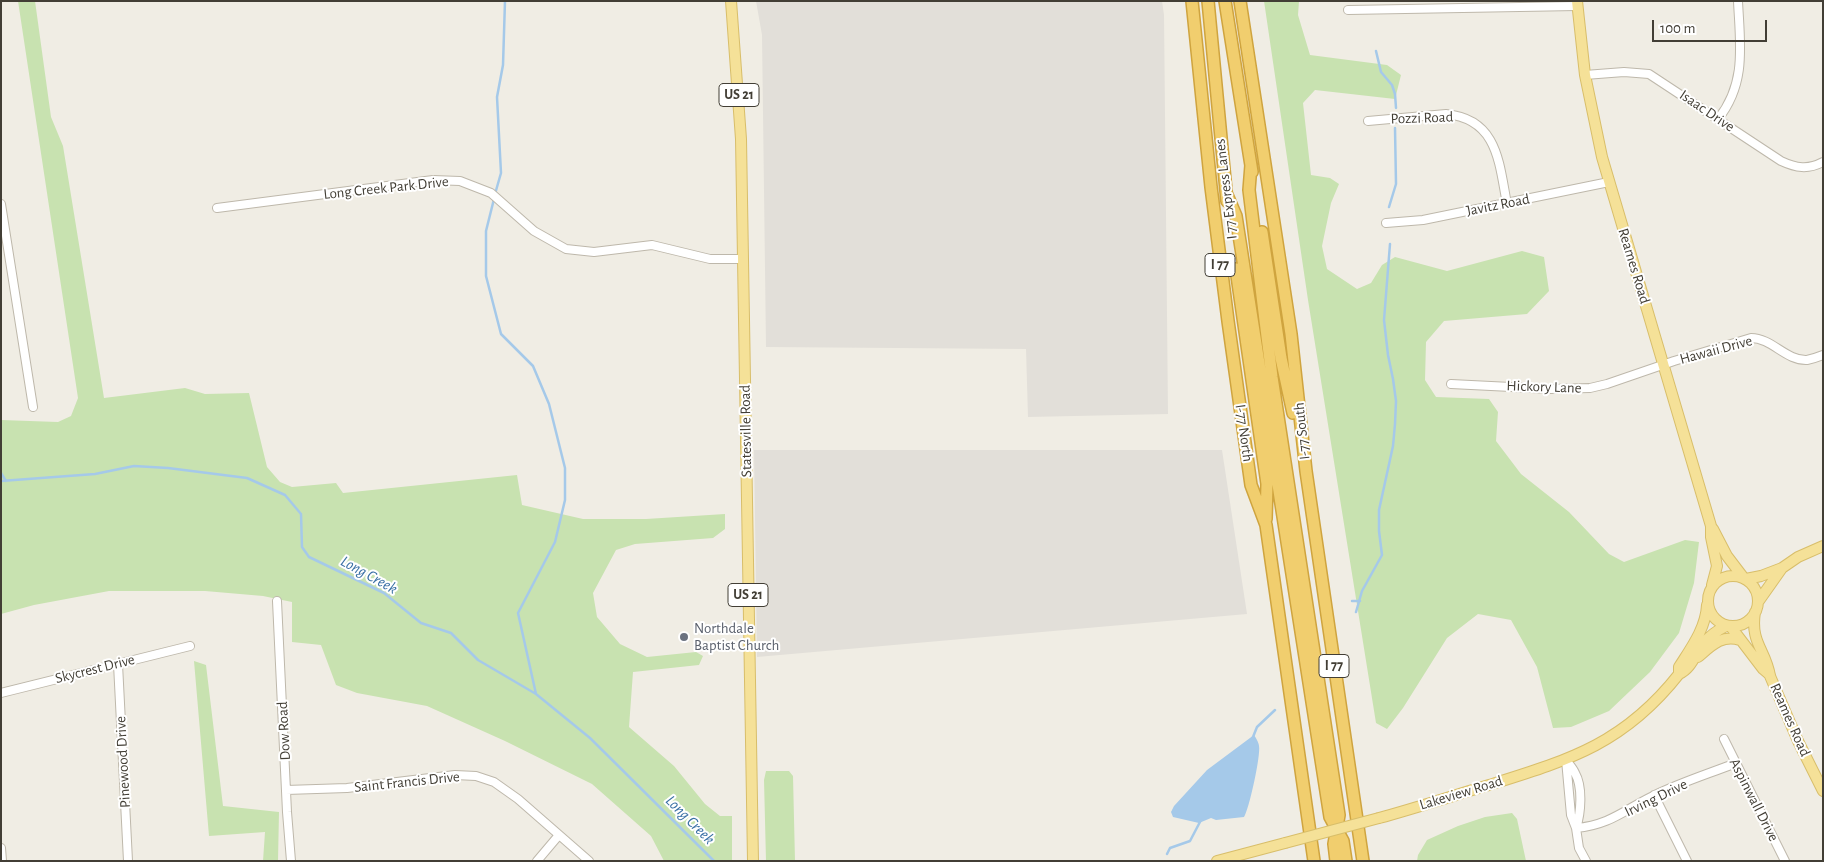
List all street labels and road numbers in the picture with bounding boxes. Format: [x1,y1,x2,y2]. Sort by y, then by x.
road number: US 21 [719,84,759,106]
street label: Isaac Drive [1676,86,1738,136]
street label: Pozzi Road [1390,108,1454,128]
street label: I 77 Express Lanes [1211,138,1241,240]
street label: Long Creek Park Drive [323,172,449,204]
street label: Javitz Road [1465,190,1531,220]
street label: Reames Road [1614,226,1654,306]
road number: I 77 [1205,254,1235,276]
street label: Hawaii Drive [1678,332,1754,368]
street label: Hickory Lane [1506,377,1582,397]
street label: Statesville Road [736,385,756,477]
street label: I-77 South [1290,401,1314,461]
street label: I-77 North [1231,403,1257,463]
road number: US 21 [728,584,768,606]
street label: Skycrest Drive [53,650,137,688]
road number: I 77 [1319,654,1349,678]
street label: Reames Road [1766,681,1814,759]
street label: Dow Road [273,701,295,761]
street label: Pinewood Drive [112,716,134,808]
street label: Aspinwall Drive [1725,755,1783,845]
street label: Saint Francis Drive [353,768,461,796]
street label: Lakeview Road [1417,772,1505,814]
street label: Irving Drive [1622,775,1690,821]

